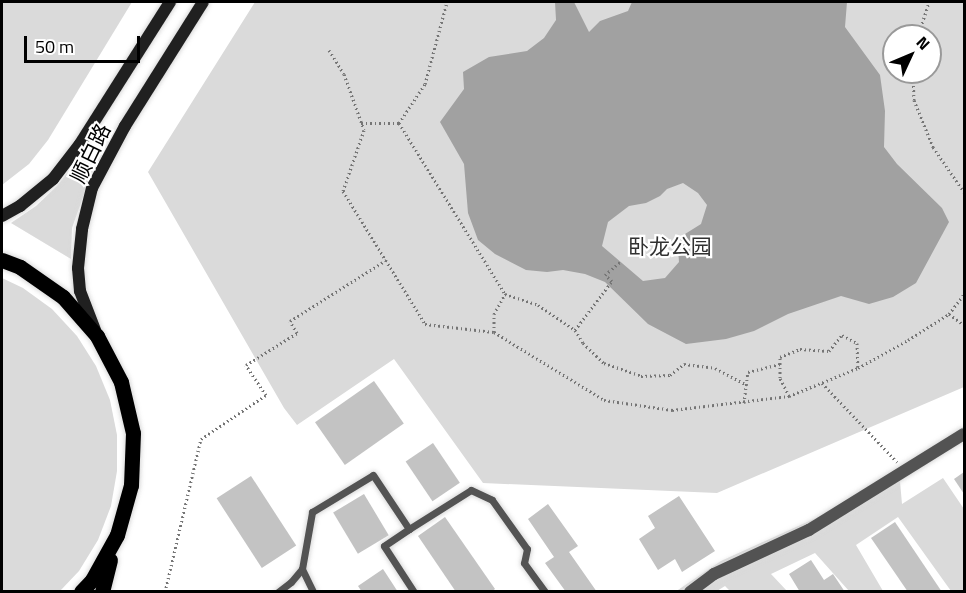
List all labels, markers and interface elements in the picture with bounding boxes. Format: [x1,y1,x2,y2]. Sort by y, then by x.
scale bar [27,24,142,62]
north arrow [882,24,942,84]
text: N [911,31,936,55]
text: 50 m [35,33,74,60]
street label: 顺白路 [65,119,115,187]
park label: 卧龙公园 [628,233,712,259]

